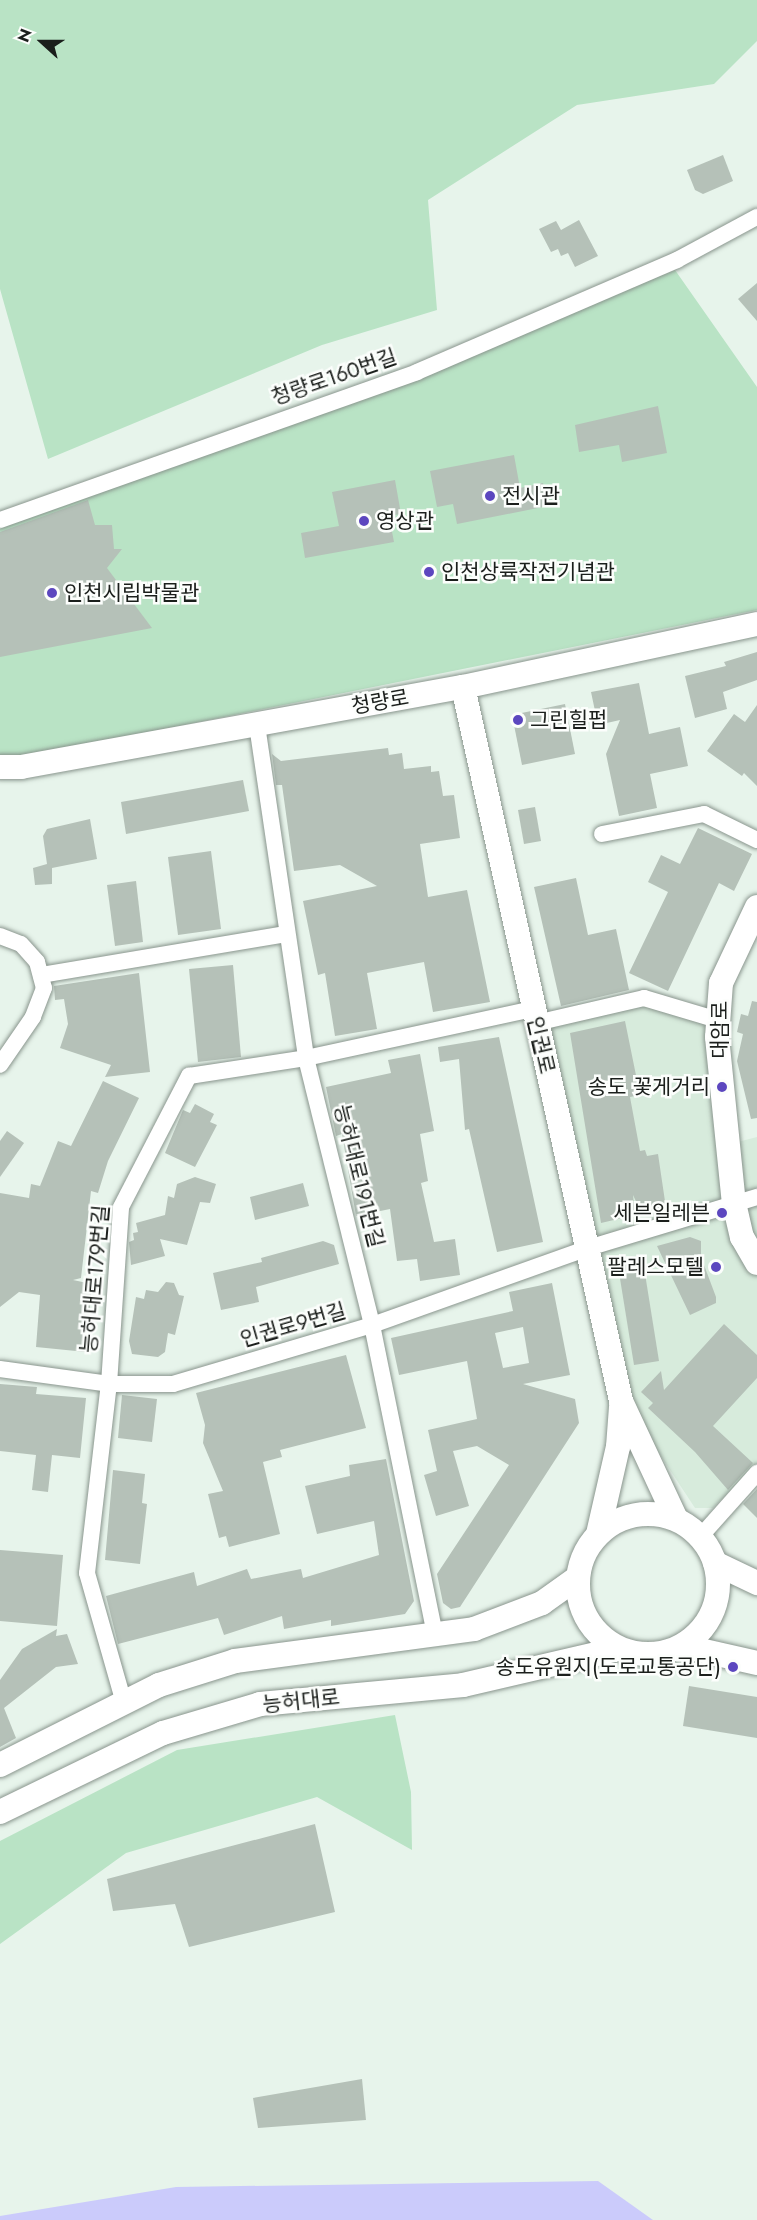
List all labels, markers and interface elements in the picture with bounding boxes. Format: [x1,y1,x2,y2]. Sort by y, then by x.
north arrow [12,12,72,72]
text: N [12,25,38,45]
street label: 청량로160번길 [268,344,400,410]
place label: 전시관 [502,483,560,509]
marker: 전시관 [483,489,497,503]
place label: 영상관 [376,508,434,534]
marker: 영상관 [357,514,371,528]
place label: 인천상륙작전기념관 [441,559,615,585]
marker: 인천상륙작전기념관 [422,565,436,579]
place label: 인천시립박물관 [64,580,199,606]
marker: 인천시립박물관 [45,586,59,600]
street label: 청량로 [349,685,411,719]
place label: 그린힐펍 [530,707,607,733]
marker: 그린힐펍 [511,713,525,727]
street label: 대암로 [707,1001,733,1059]
street label: 인권로 [522,1014,560,1076]
place label: 송도 꽃게거리 [588,1074,710,1100]
marker: 송도 꽃게거리 [715,1080,729,1094]
street label: 능허대로191번길 [329,1102,389,1250]
place label: 세븐일레븐 [613,1200,710,1226]
street label: 능허대로179번길 [76,1204,114,1354]
marker: 세븐일레븐 [715,1206,729,1220]
place label: 팔레스모텔 [607,1254,704,1280]
marker: 팔레스모텔 [709,1260,723,1274]
street label: 인권로9번길 [237,1298,349,1352]
place label: 송도유원지(도로교통공단) [495,1654,721,1680]
marker: 송도유원지(도로교통공단) [726,1660,740,1674]
street label: 능허대로 [261,1684,341,1718]

